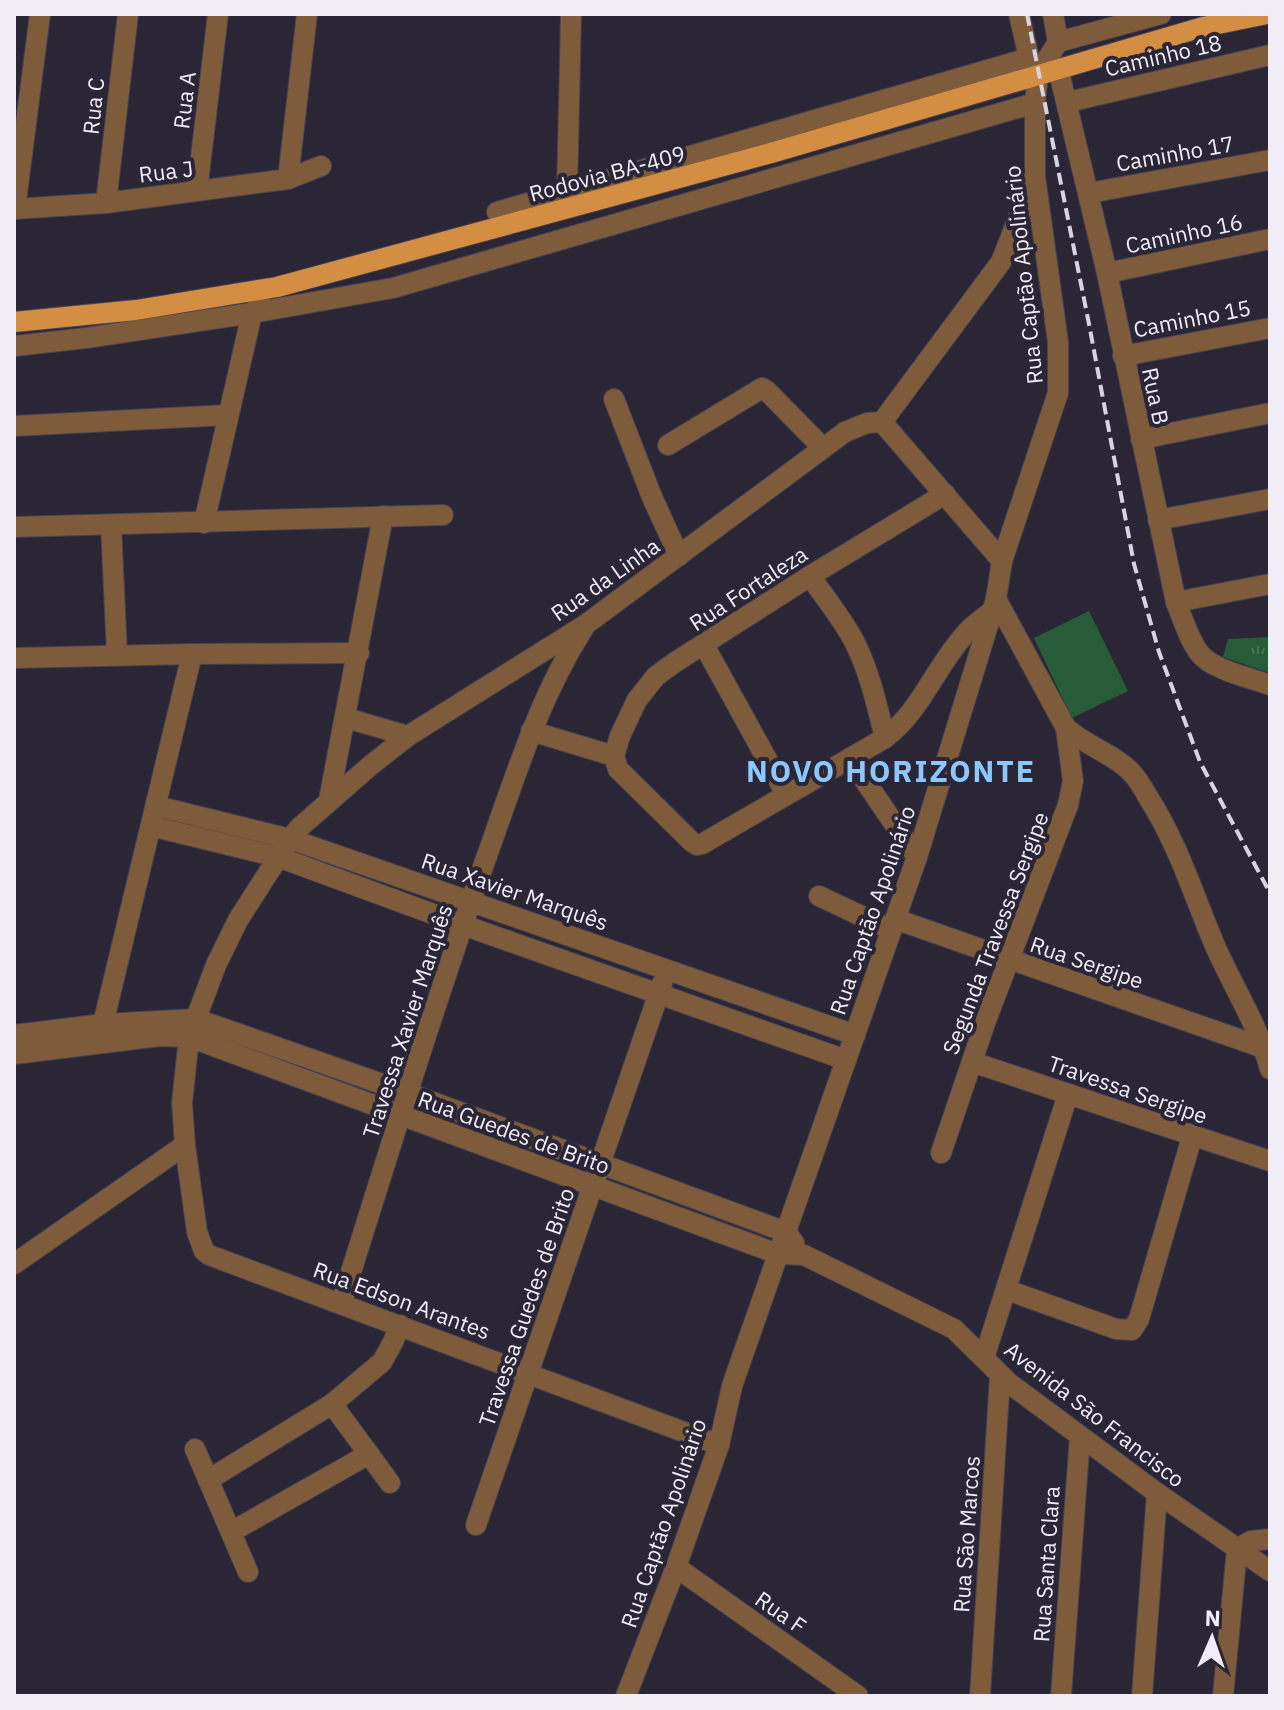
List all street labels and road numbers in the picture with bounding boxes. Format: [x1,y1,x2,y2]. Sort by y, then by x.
street label: Caminho 18 [1102,27,1224,83]
street label: Rua A [166,70,202,130]
street label: Rua C [76,76,110,136]
street label: Caminho 17 [1114,128,1236,178]
street label: Rodovia BA-409 [526,138,688,208]
street label: Rua J [137,153,195,189]
street label: Rua Captão Apolinário [997,164,1049,386]
street label: Caminho 16 [1123,206,1245,260]
street label: Caminho 15 [1131,292,1253,344]
street label: Rua B [1136,365,1176,427]
street label: Rua da Linha [545,531,665,627]
street label: Rua Fortaleza [683,539,813,637]
street label: Rua Captão Apolinário [823,802,921,1018]
street label: Segunda Travessa Sergipe [935,808,1055,1058]
street label: Rua Xavier Marquês [418,845,612,937]
street label: Travessa Xavier Marquês [355,900,459,1142]
street label: Rua Sergipe [1027,929,1147,995]
street label: Travessa Sergipe [1045,1048,1211,1130]
street label: Rua Guedes de Brito [414,1084,614,1180]
street label: Travessa Guedes de Brito [471,1184,581,1430]
street label: Rua Edson Arantes [309,1255,495,1345]
street label: Avenida São Francisco [999,1335,1191,1493]
street label: Rua Captão Apolinário [614,1415,712,1631]
street label: Rua São Marcos [946,1455,986,1613]
street label: Rua Santa Clara [1026,1485,1066,1643]
street label: Rua F [750,1584,812,1640]

